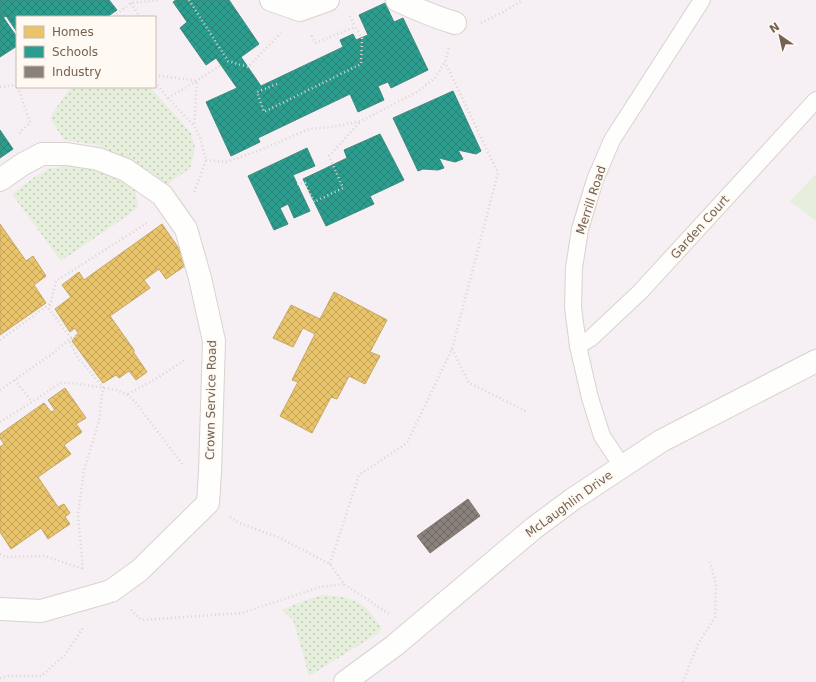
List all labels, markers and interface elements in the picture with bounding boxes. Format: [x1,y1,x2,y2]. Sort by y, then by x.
legend [16,16,156,88]
north arrow [760,16,800,56]
text: N [767,20,782,36]
text: Homes [52,25,94,39]
text: Schools [52,45,98,59]
text: Industry [52,65,101,79]
street label: Merrill Road [573,164,609,236]
street label: Garden Court [668,192,732,262]
street label: Crown Service Road [203,340,219,460]
street label: McLaughlin Drive [523,468,615,540]

